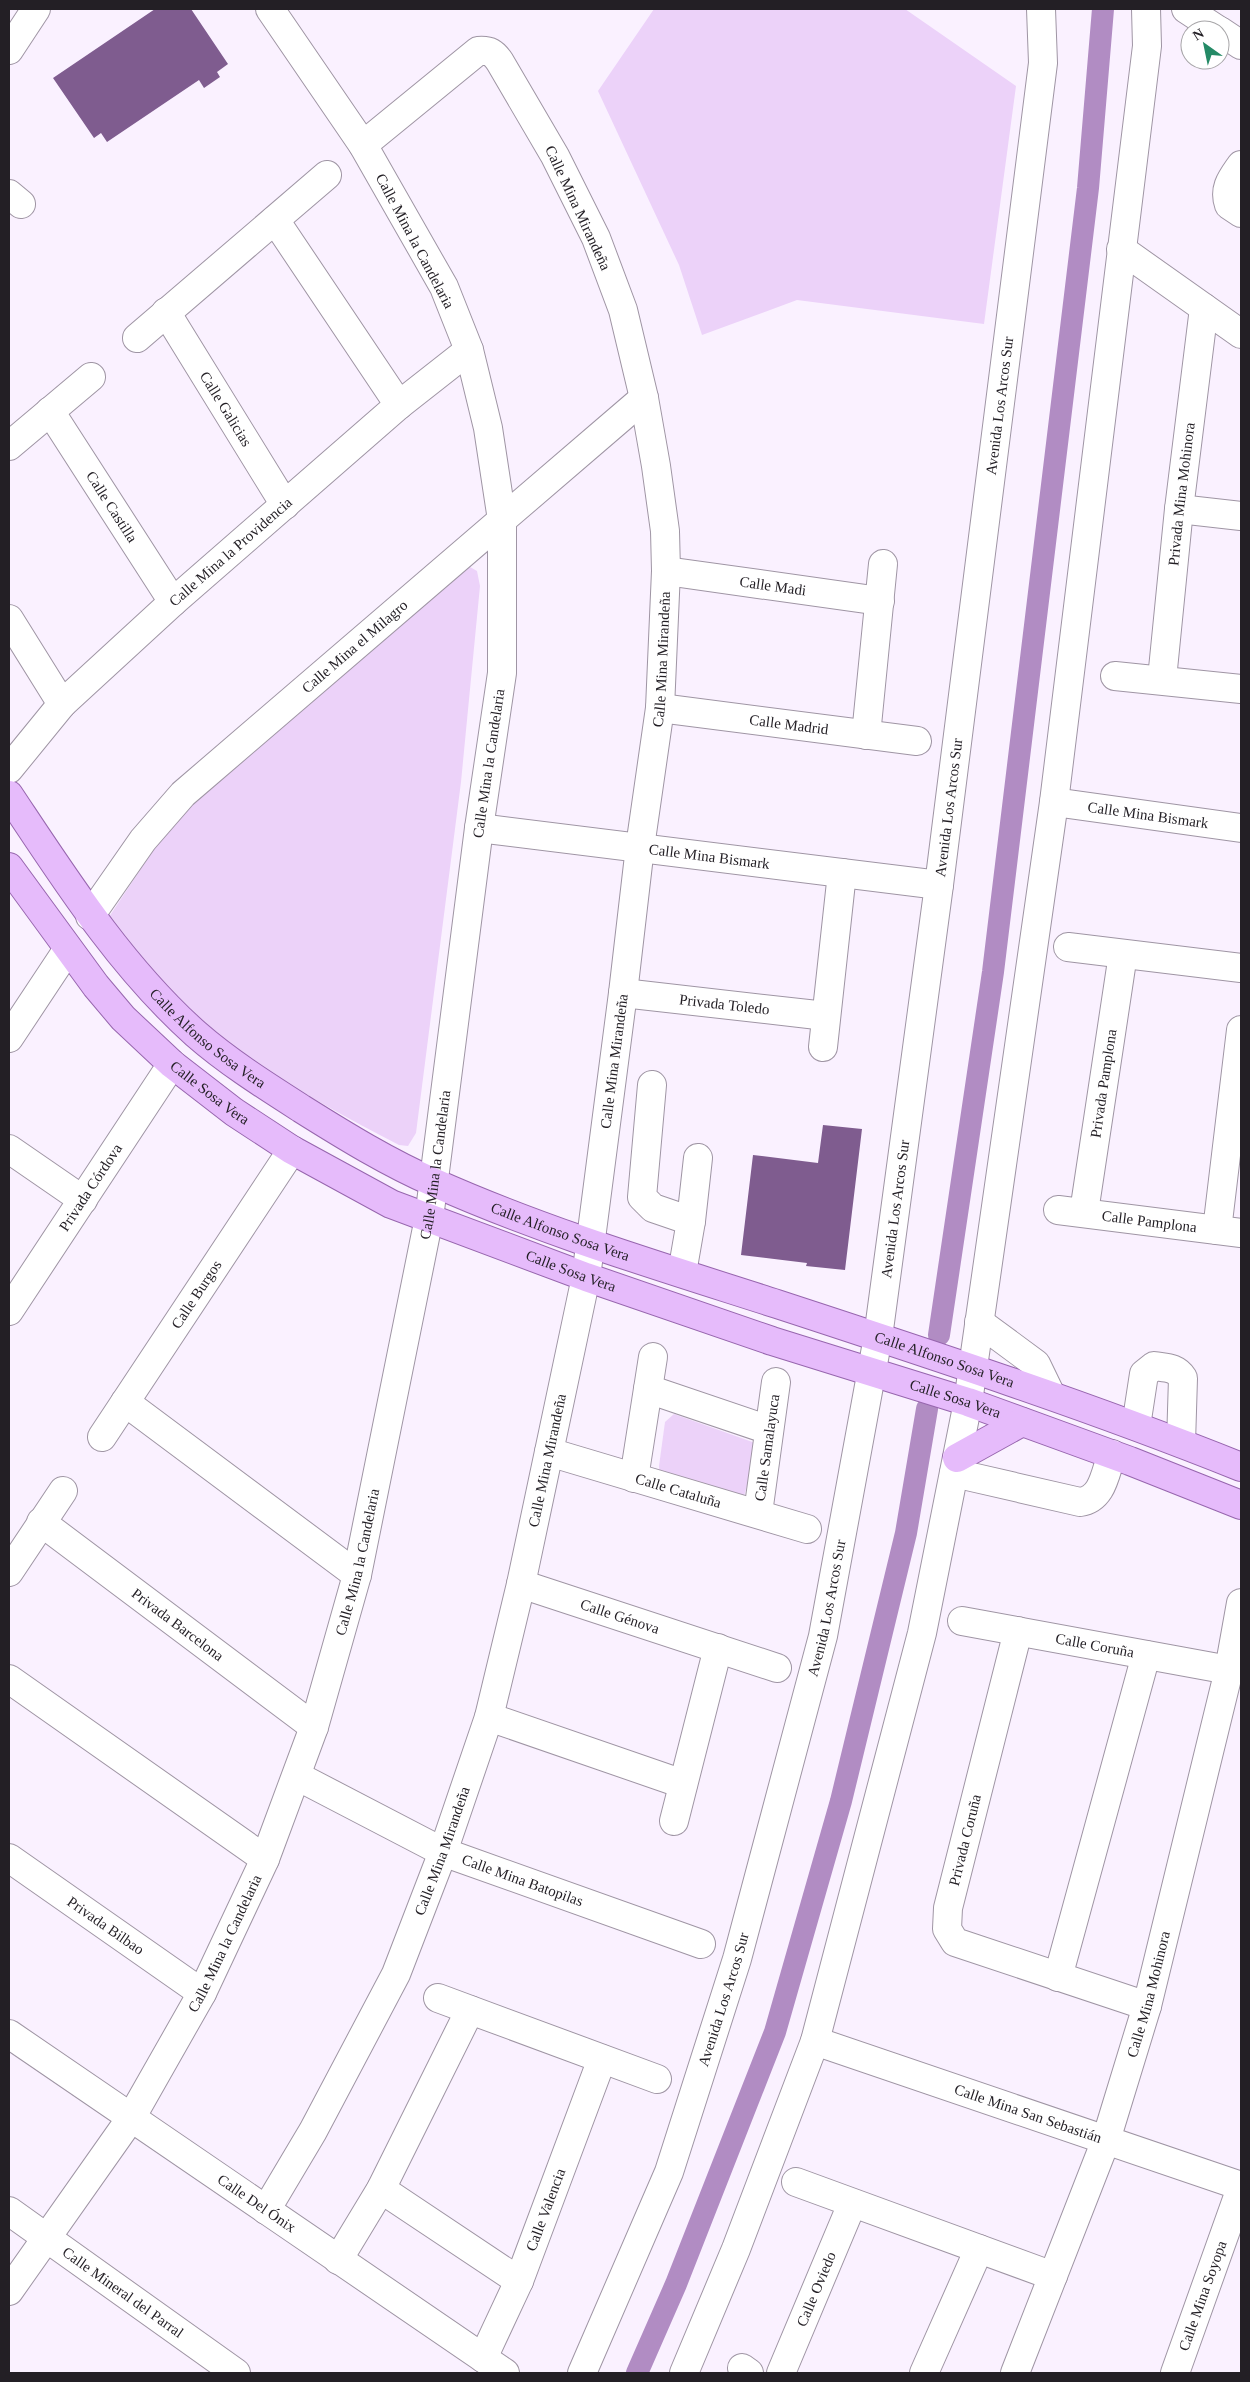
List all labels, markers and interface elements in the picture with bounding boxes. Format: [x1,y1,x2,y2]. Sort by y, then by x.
north arrow [1180,20,1230,70]
text: N [1190,25,1207,44]
street label: Calle Mina Mirandeña [542,143,614,273]
street label: Calle Mina la Candelaria [373,171,458,311]
street label: Avenida Los Arcos Sur [983,336,1016,476]
street label: Calle Galicias [197,369,255,449]
street label: Privada Mina Mohinora [1165,421,1198,566]
street label: Calle Castilla [83,468,141,546]
street label: Calle Mina la Providencia [166,494,295,609]
street label: Calle Madi [739,573,807,599]
street label: Calle Mina Mirandeña [649,591,673,728]
street label: Calle Mina el Milagro [299,597,411,696]
street label: Calle Mina la Candelaria [470,687,508,839]
street label: Calle Madrid [748,712,830,738]
street label: Avenida Los Arcos Sur [932,737,965,878]
street label: Calle Mina Bismark [1087,799,1210,831]
street label: Calle Mina Bismark [648,841,771,872]
street label: Calle Alfonso Sosa Vera [147,985,269,1091]
street label: Privada Toledo [678,991,770,1018]
street label: Calle Mina Mirandeña [597,993,631,1130]
street label: Privada Pamplona [1087,1028,1120,1139]
street label: Calle Sosa Vera [167,1058,252,1128]
street label: Calle Mina la Candelaria [417,1089,453,1241]
street label: Avenida Los Arcos Sur [878,1139,913,1279]
street label: Privada Córdova [56,1141,125,1234]
street label: Calle Alfonso Sosa Vera [489,1199,632,1264]
street label: Calle Pamplona [1101,1208,1198,1235]
street label: Calle Sosa Vera [524,1247,618,1295]
street label: Calle Burgos [168,1257,225,1332]
street label: Calle Alfonso Sosa Vera [873,1329,1017,1391]
street label: Calle Sosa Vera [908,1376,1003,1421]
street label: Calle Mina Mirandeña [525,1392,569,1529]
street label: Calle Samalayuca [752,1393,782,1502]
street label: Calle Cataluña [634,1470,724,1511]
street label: Calle Mina la Candelaria [332,1487,382,1637]
street label: Avenida Los Arcos Sur [805,1538,849,1678]
street label: Privada Barcelona [129,1585,227,1664]
street label: Calle Génova [578,1596,662,1637]
street label: Calle Coruña [1054,1630,1136,1660]
street label: Calle Mina Mirandeña [411,1784,473,1918]
street label: Privada Coruña [946,1792,984,1887]
street label: Calle Mina Batopilas [460,1851,585,1909]
street label: Calle Mina la Candelaria [185,1872,265,2015]
street label: Privada Bilbao [64,1893,147,1958]
street label: Calle Mina Mohinora [1124,1929,1173,2059]
street label: Avenida Los Arcos Sur [695,1931,752,2068]
street label: Calle Mina San Sebastián [952,2081,1104,2146]
street label: Calle Valencia [523,2166,568,2253]
street label: Calle Del Ónix [215,2171,299,2236]
street label: Calle Mina Soyopa [1176,2238,1230,2353]
street label: Calle Mineral del Parral [59,2244,186,2341]
street label: Calle Oviedo [793,2249,839,2329]

